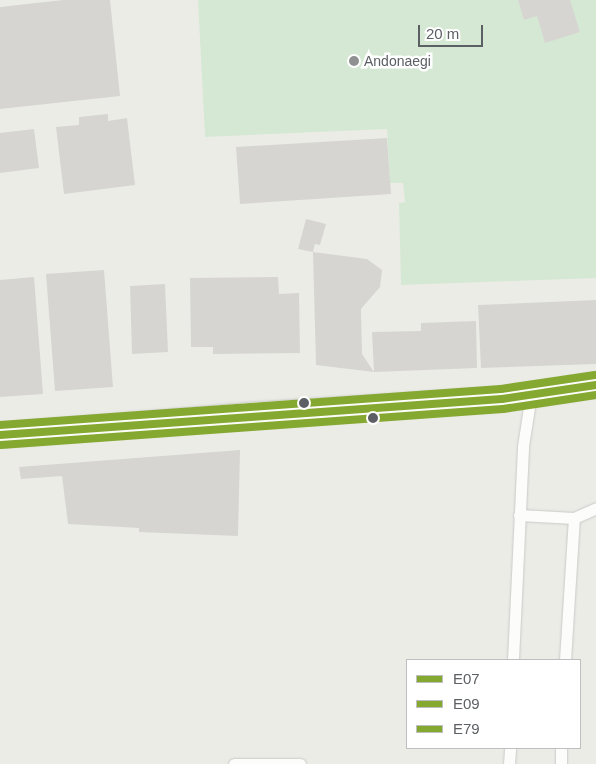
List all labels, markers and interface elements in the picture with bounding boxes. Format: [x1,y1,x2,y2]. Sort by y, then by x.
scale bar [421,15,486,47]
text: 20 m [426,25,459,42]
place label: Andonaegi [364,53,431,69]
marker: Andonaegi [348,55,360,67]
unlabelled marker [299,398,309,408]
unlabelled marker [368,413,378,423]
legend [406,659,581,749]
text: E07 [453,670,480,687]
text: E09 [453,695,480,712]
text: E79 [453,720,480,737]

